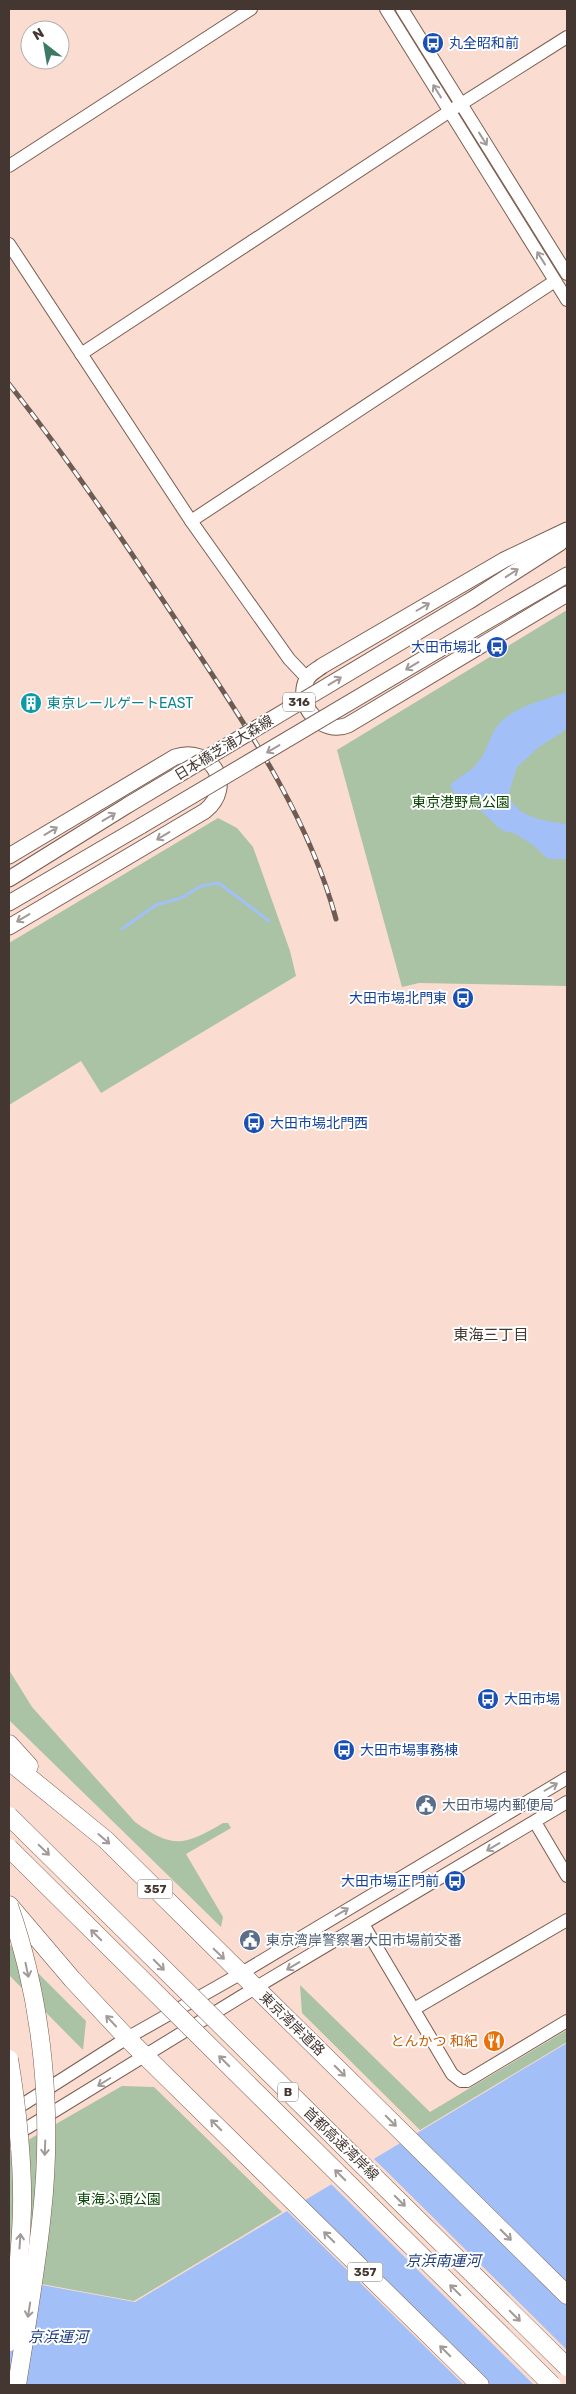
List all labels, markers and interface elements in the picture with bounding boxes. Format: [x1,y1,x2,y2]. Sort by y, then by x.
north arrow [20,20,70,70]
text: N [30,24,47,44]
bus stop icon: 丸全昭和前 [421,31,445,55]
place label: 丸全昭和前 [449,35,519,52]
one-way arrow [431,84,441,98]
one-way arrow [479,132,489,146]
one-way arrow [536,252,546,266]
one-way arrow [504,568,518,578]
one-way arrow [416,602,431,612]
bus stop icon: 大田市場北 [485,635,509,659]
place label: 大田市場北 [411,639,481,656]
one-way arrow [406,661,420,671]
one-way arrow [328,675,342,685]
building icon: 東京レールゲートEAST [19,691,43,715]
road number: 316 [283,692,315,712]
place label: 東京レールゲートEAST [47,695,193,712]
street label: 日本橋芝浦大森線 [172,712,276,784]
one-way arrow [266,744,280,754]
park label: 東京港野鳥公園 [412,794,510,811]
one-way arrow [101,811,115,821]
one-way arrow [43,826,57,836]
one-way arrow [157,831,171,841]
one-way arrow [17,914,31,924]
bus stop icon: 大田市場北門東 [451,986,475,1010]
place label: 大田市場北門東 [349,990,447,1007]
bus stop icon: 大田市場北門西 [242,1111,266,1135]
place label: 大田市場北門西 [270,1115,368,1132]
district label: 東海三丁目 [453,1326,529,1344]
bus stop icon: 大田市場 [476,1687,500,1711]
place label: 大田市場 [504,1691,560,1708]
bus stop icon: 大田市場事務棟 [332,1738,356,1762]
place label: 大田市場事務棟 [360,1742,458,1759]
one-way arrow [543,1782,557,1792]
public building icon: 大田市場内郵便局 [414,1793,438,1817]
place label: 大田市場内郵便局 [442,1797,554,1814]
one-way arrow [97,1833,110,1845]
one-way arrow [486,1842,500,1852]
one-way arrow [37,1844,49,1856]
bus stop icon: 大田市場正門前 [443,1869,467,1893]
place label: 大田市場正門前 [341,1873,439,1890]
road number: 357 [138,1880,172,1898]
one-way arrow [334,1907,348,1917]
one-way arrow [90,1928,102,1941]
public building icon: 東京湾岸警察署大田市場前交番 [238,1928,262,1952]
place label: 東京湾岸警察署大田市場前交番 [266,1932,462,1949]
one-way arrow [213,1948,225,1960]
one-way arrow [153,1959,165,1971]
one-way arrow [23,1961,32,1977]
one-way arrow [286,1961,300,1971]
street label: 東京湾岸道路 [256,1989,328,2059]
one-way arrow [105,2015,117,2028]
restaurant icon: とんかつ 和紀 [482,2029,506,2053]
place label: とんかつ 和紀 [391,2033,478,2050]
one-way arrow [218,2055,230,2067]
one-way arrow [334,2064,346,2077]
one-way arrow [98,2077,112,2087]
road number: B [278,2082,298,2102]
street label: 首都高速湾岸線 [300,2104,382,2184]
one-way arrow [385,2115,397,2127]
one-way arrow [210,2119,222,2131]
one-way arrow [40,2140,50,2156]
one-way arrow [333,2169,346,2181]
park label: 東海ふ頭公園 [77,2191,161,2208]
one-way arrow [394,2195,406,2207]
one-way arrow [500,2229,513,2241]
one-way arrow [323,2231,336,2243]
one-way arrow [15,2233,25,2249]
water label: 京浜南運河 [405,2252,483,2270]
road number: 357 [348,2262,382,2282]
one-way arrow [449,2283,461,2296]
one-way arrow [23,2301,33,2317]
one-way arrow [509,2310,522,2322]
water label: 京浜運河 [28,2328,91,2346]
one-way arrow [439,2345,451,2357]

